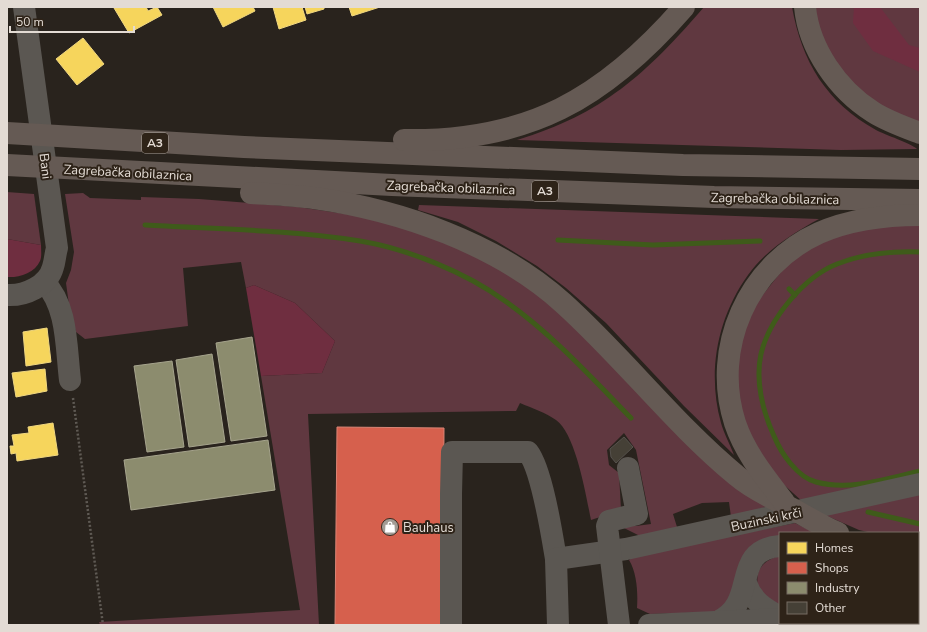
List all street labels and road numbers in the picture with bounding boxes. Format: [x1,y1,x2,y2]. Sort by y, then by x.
road number: A3 [142,133,168,153]
street label: Bani [34,152,56,180]
street label: Zagrebačka obilaznica [63,161,193,185]
street label: Zagrebačka obilaznica [386,177,515,199]
road number: A3 [532,181,558,201]
street label: Zagrebačka obilaznica [711,189,839,209]
street label: Buzinski krči [729,504,803,536]

